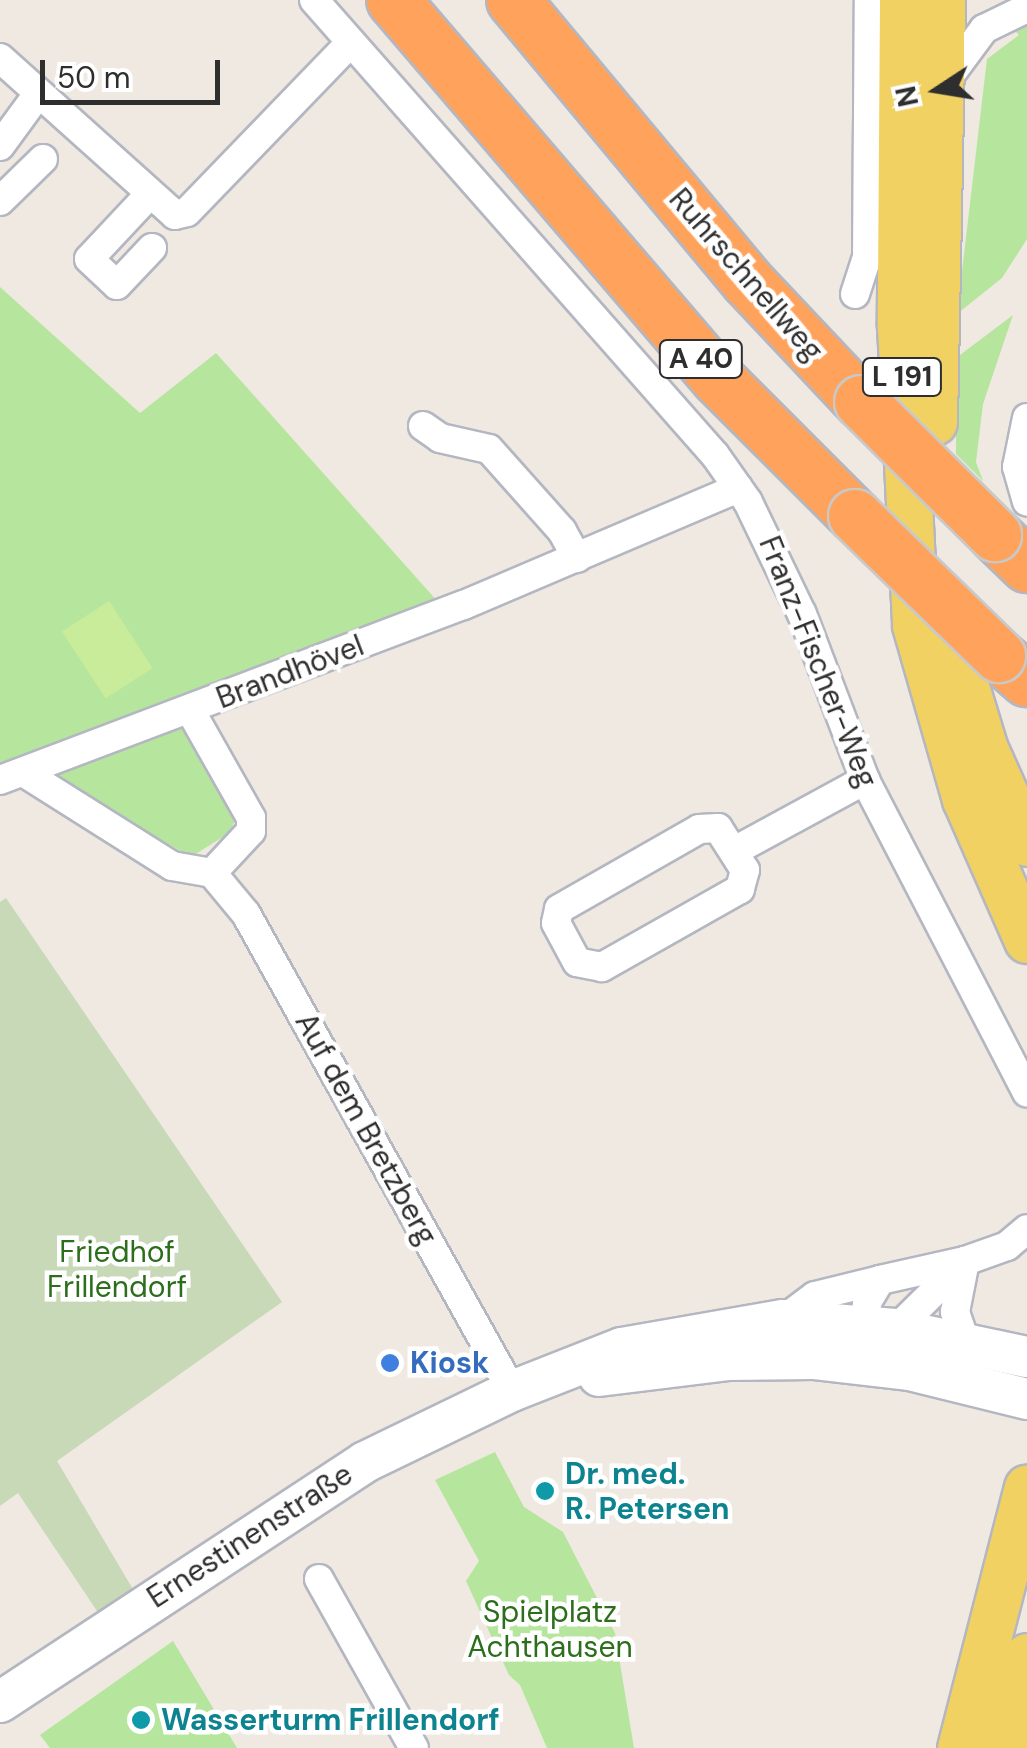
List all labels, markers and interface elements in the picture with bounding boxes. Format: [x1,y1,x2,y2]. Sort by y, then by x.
scale bar [45,40,225,102]
north arrow [887,40,987,140]
text: 50 m [57,58,131,97]
text: N [887,83,927,110]
street label: Ruhrschnellweg [661,182,831,368]
road number: A 40 [658,336,744,382]
road number: L 191 [860,354,944,400]
street label: Franz-Fischer-Weg [751,531,885,793]
street label: Brandhövel [211,627,369,717]
street label: Auf dem Bretzberg [287,1007,445,1251]
park label: Friedhof Frillendorf [47,1234,187,1304]
place label: Kiosk [410,1345,489,1381]
marker: Kiosk [379,1352,401,1374]
street label: Ernestinenstraße [141,1456,359,1616]
place label: Dr. med. R. Petersen [565,1456,730,1526]
marker: Dr. med. R. Petersen [534,1480,556,1502]
park label: Spielplatz Achthausen [467,1594,633,1664]
place label: Wasserturm Frillendorf [161,1702,500,1738]
marker: Wasserturm Frillendorf [130,1709,152,1731]

